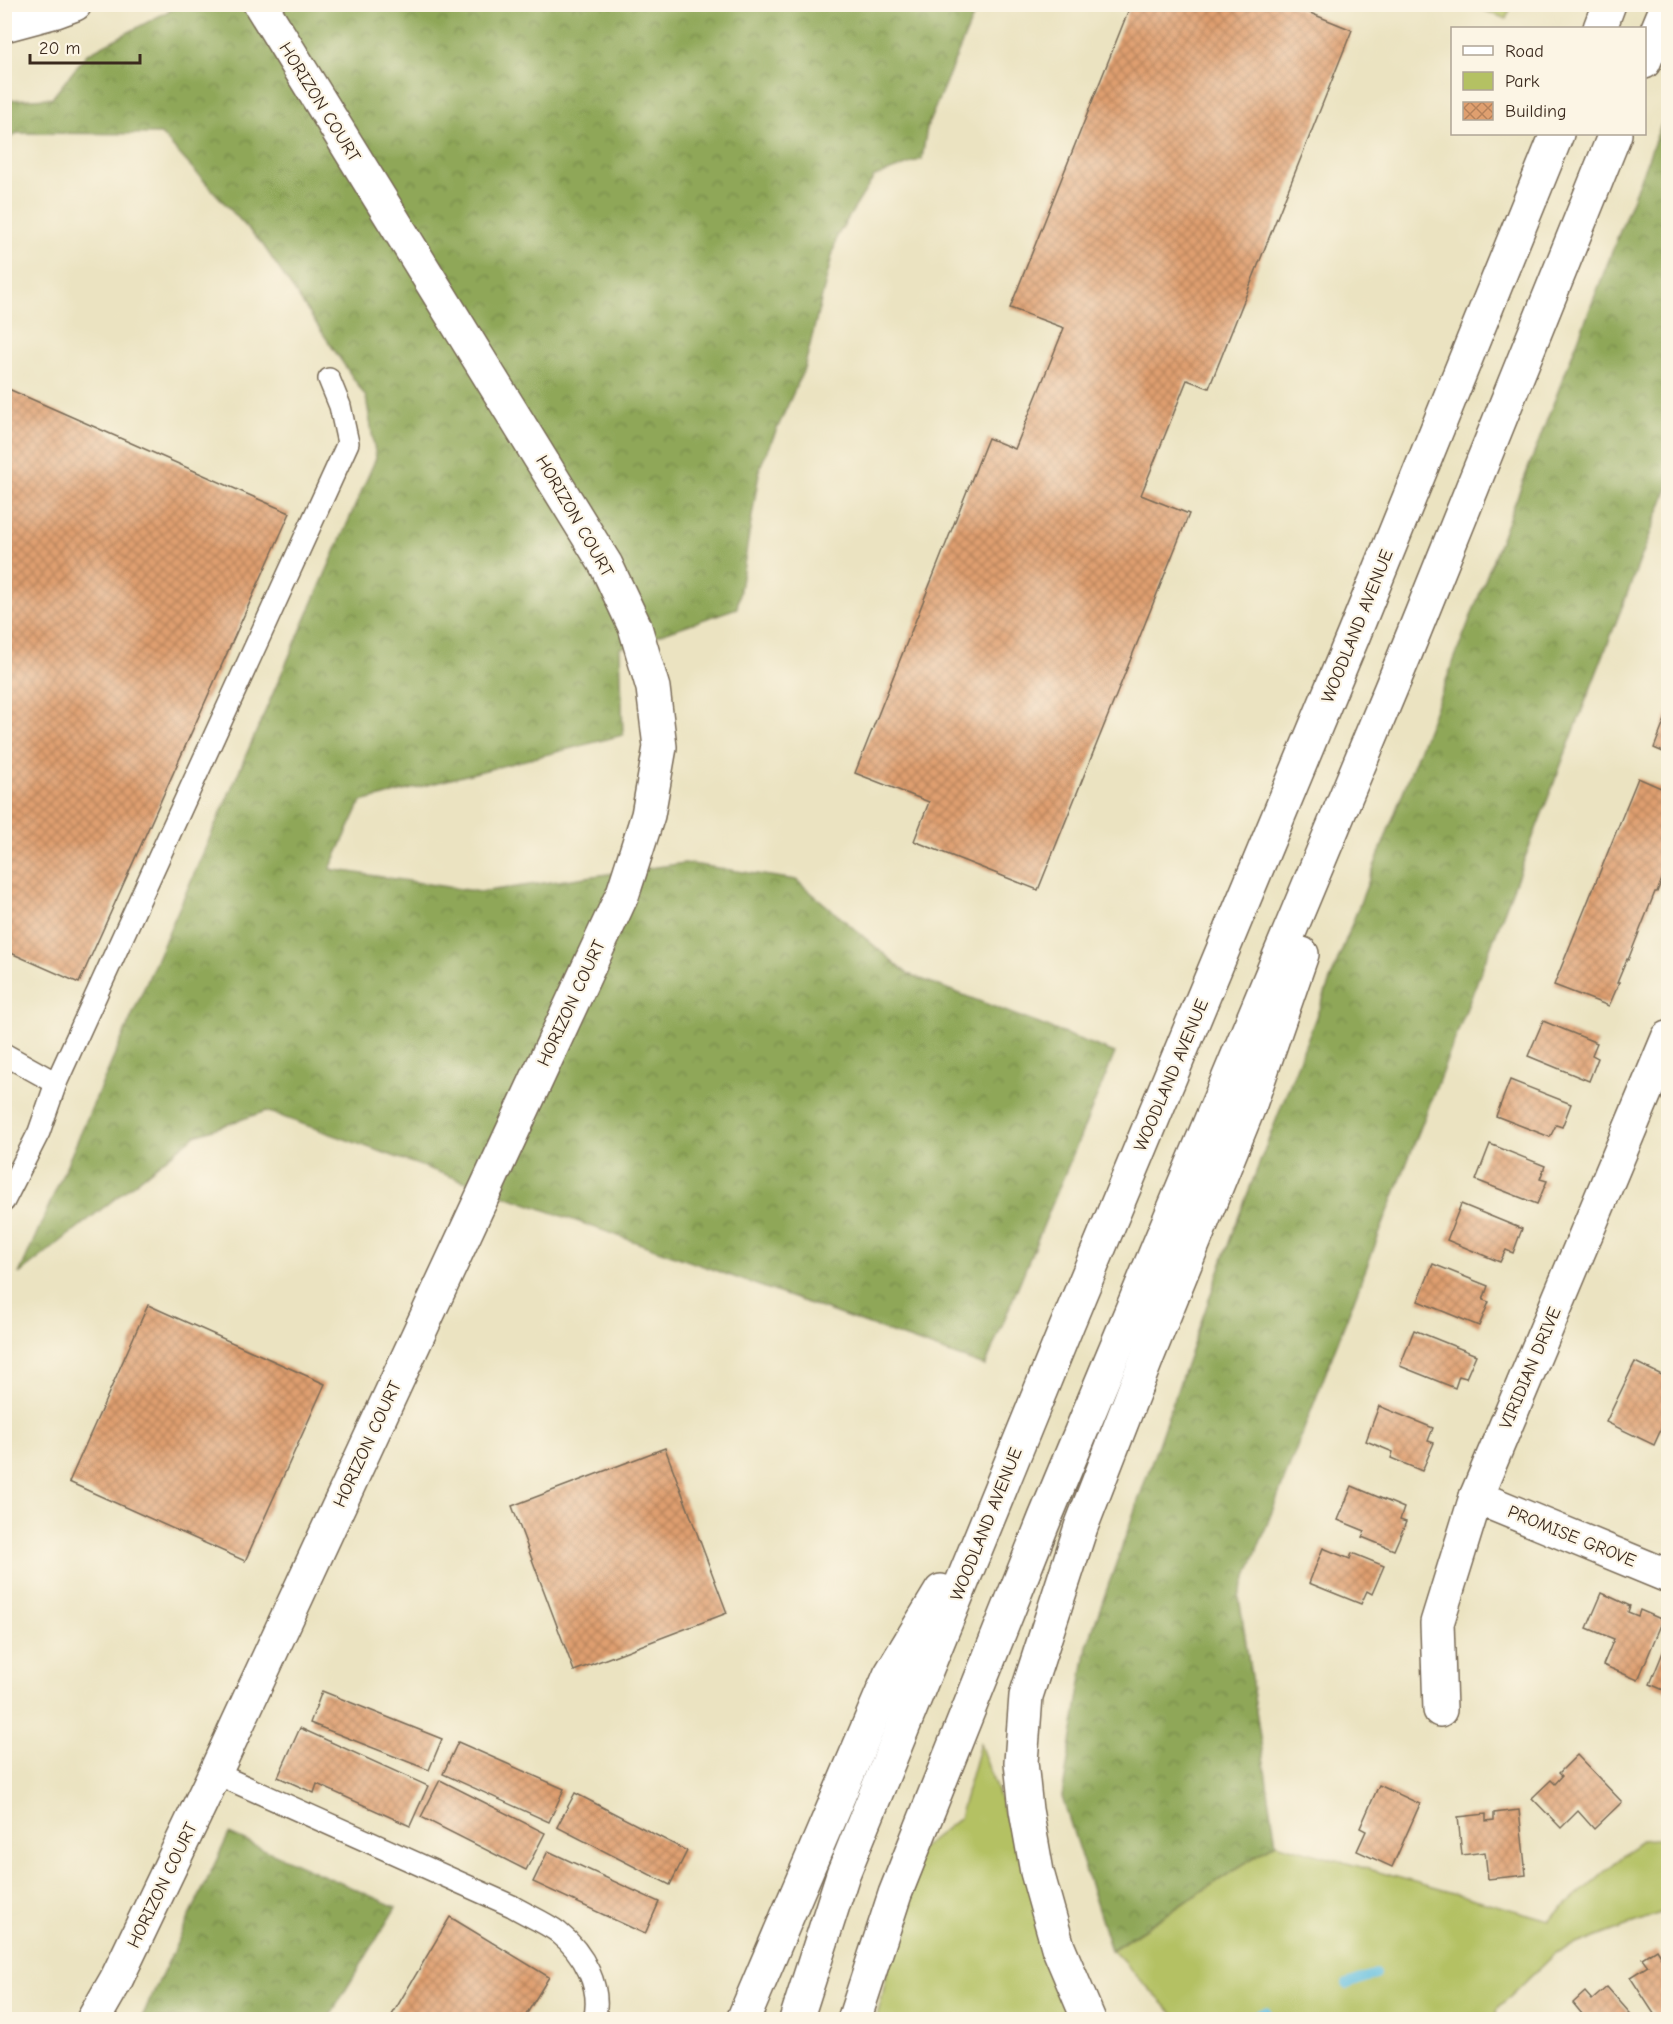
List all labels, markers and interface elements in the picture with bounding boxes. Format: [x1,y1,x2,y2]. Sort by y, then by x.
scale bar [30,27,140,65]
legend [1451,27,1646,135]
text: 20 m [39,38,80,59]
street label: HORIZON COURT [274,39,365,166]
text: Road [1505,41,1544,62]
text: Park [1505,71,1540,92]
text: Building [1505,101,1567,122]
street label: HORIZON COURT [531,452,618,581]
street label: WOODLAND AVENUE [1317,546,1398,706]
street label: HORIZON COURT [533,936,610,1070]
street label: WOODLAND AVENUE [1130,996,1213,1154]
street label: VIRIDIAN DRIVE [1495,1304,1566,1432]
street label: HORIZON COURT [329,1377,406,1511]
street label: WOODLAND AVENUE [946,1444,1027,1604]
street label: PROMISE GROVE [1505,1501,1639,1572]
street label: HORIZON COURT [123,1819,202,1951]

